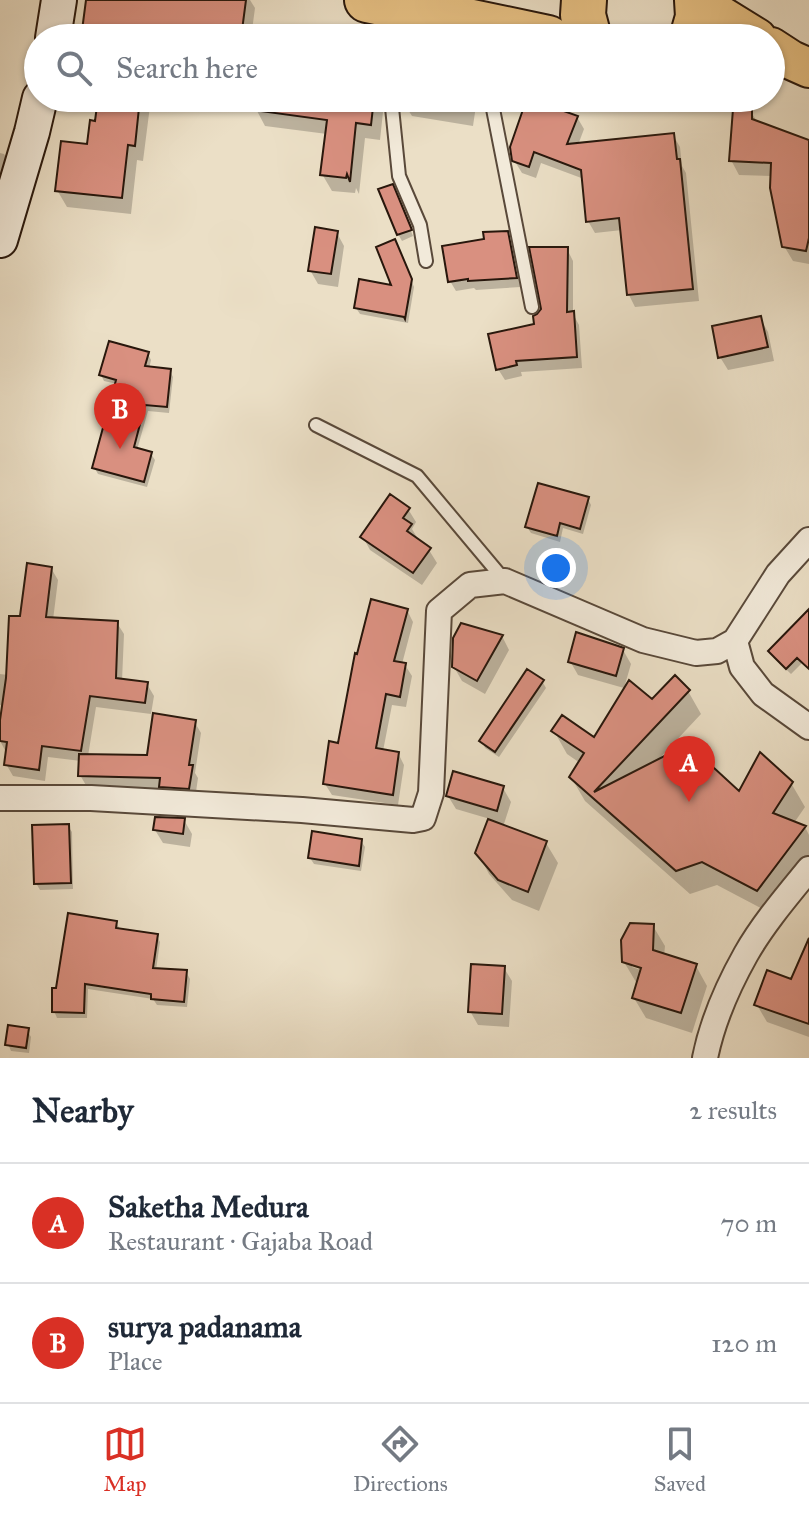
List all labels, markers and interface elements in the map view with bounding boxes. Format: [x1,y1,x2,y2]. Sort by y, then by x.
search box [24,24,785,112]
icon: search [52,46,96,90]
text: Search here [116,50,258,86]
pin: B [94,383,146,449]
your location [536,548,576,588]
pin: A [663,736,715,802]
text: Nearby [32,1090,134,1131]
text: 2 results [689,1094,777,1126]
text: Saketha Medura [108,1189,309,1225]
text: A [49,1207,67,1239]
text: 70 m [721,1207,777,1239]
text: Restaurant · Gajaba Road [108,1225,373,1257]
text: surya padanama [108,1309,301,1345]
text: B [49,1327,67,1359]
text: 120 m [711,1327,777,1359]
text: Place [108,1345,163,1377]
tab: Map [103,1422,147,1497]
tab: Directions [353,1422,448,1497]
tab: Saved [654,1422,706,1497]

